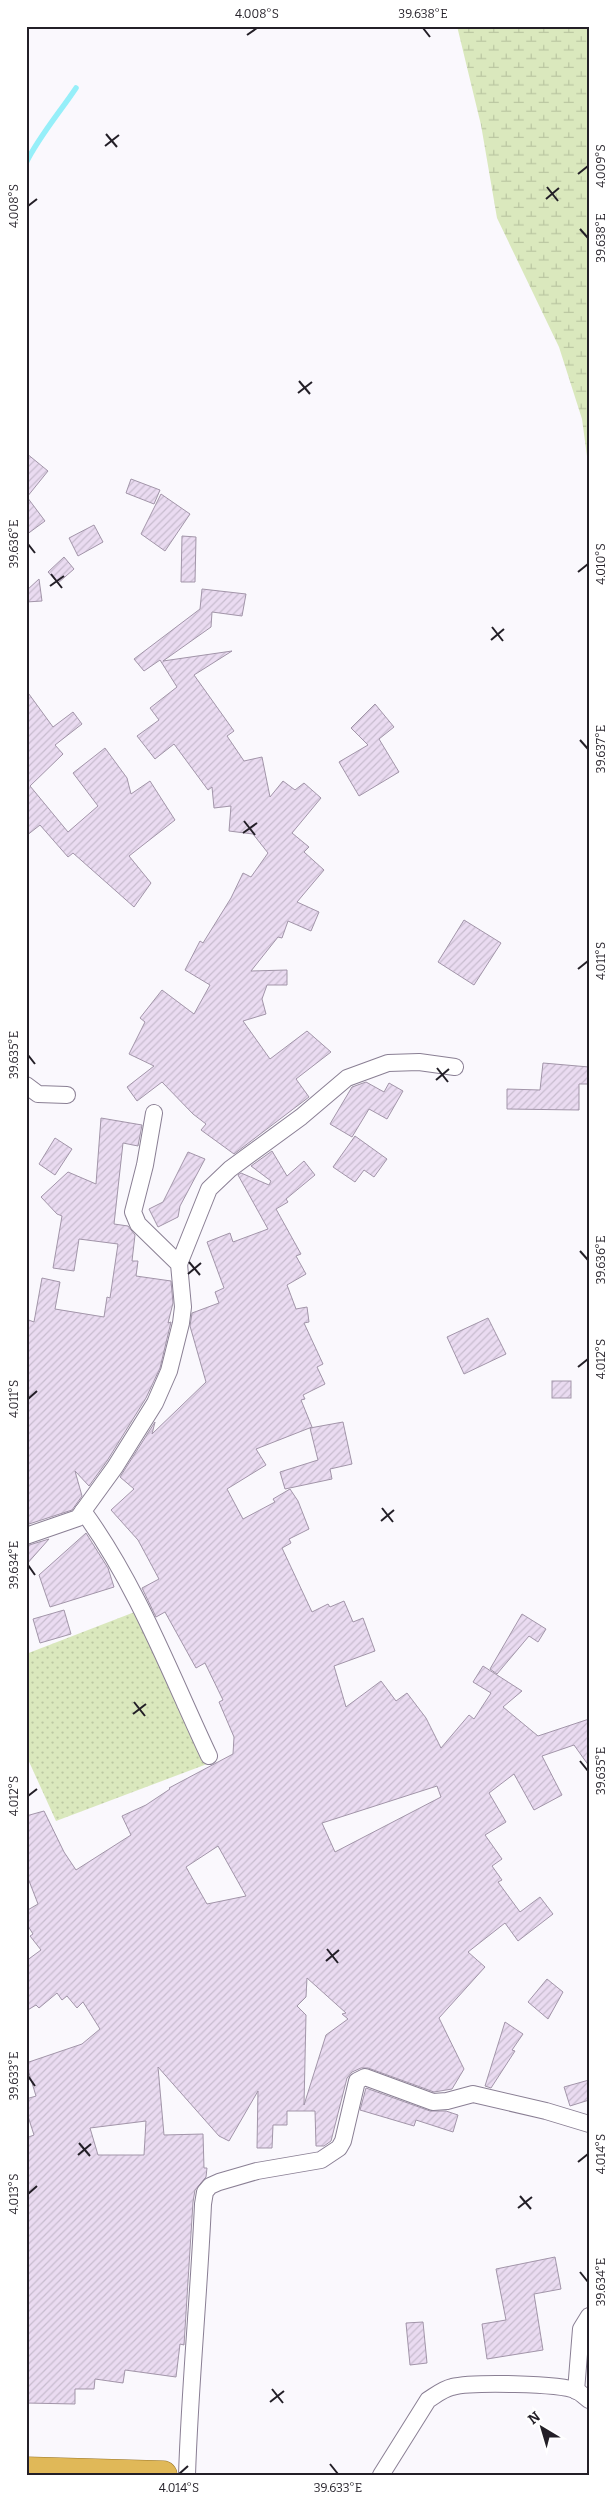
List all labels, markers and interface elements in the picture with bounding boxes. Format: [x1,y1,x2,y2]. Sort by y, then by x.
text: 4.008°S [235,7,279,21]
text: 39.638°E [398,7,448,21]
text: 4.009°S [594,144,608,188]
text: 4.008°S [7,184,21,228]
text: 39.638°E [594,213,608,263]
text: 39.636°E [7,520,21,568]
text: 4.010°S [594,543,608,585]
text: 39.637°E [594,725,608,773]
text: 4.011°S [594,942,608,980]
text: 39.635°E [7,1031,21,1079]
text: 39.636°E [594,1236,608,1284]
text: 4.012°S [594,1339,608,1379]
text: 4.011°S [7,1380,21,1418]
text: 39.634°E [7,1541,21,1589]
text: 39.635°E [594,1747,608,1795]
text: 4.012°S [7,1776,21,1816]
text: 39.633°E [7,2052,21,2100]
text: 4.014°S [594,2134,608,2174]
text: 4.013°S [7,2174,21,2214]
text: 39.634°E [594,2258,608,2306]
north arrow [518,2404,568,2454]
text: N [525,2408,544,2428]
text: 4.014°S [159,2481,199,2495]
text: 39.633°E [314,2481,362,2495]

